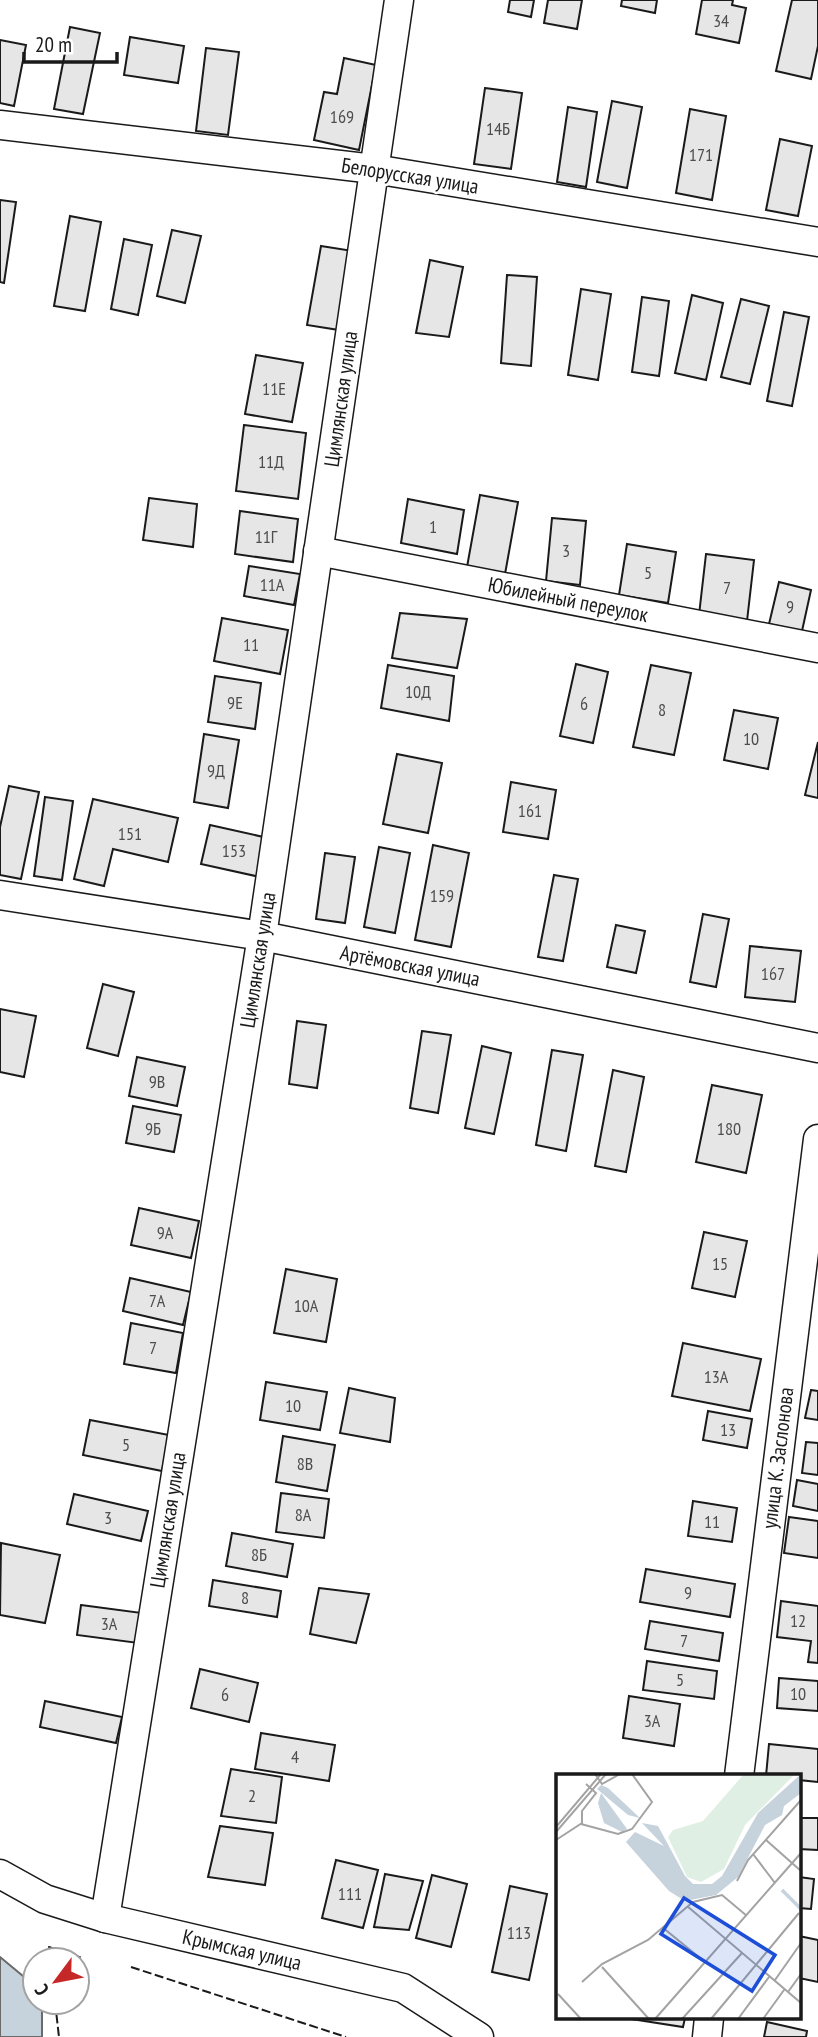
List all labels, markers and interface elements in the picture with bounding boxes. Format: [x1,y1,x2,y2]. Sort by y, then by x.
house number: 34 [713,9,729,32]
scale bar [24,21,117,65]
text: 20 m [35,31,72,58]
house number: 169 [330,105,354,128]
house number: 14Б [486,117,510,140]
house number: 171 [689,143,713,166]
street label: Белорусская улица [339,151,481,200]
street label: Цимлянская улица [318,329,363,469]
house number: 11Е [262,377,286,400]
house number: 11Д [258,450,284,473]
house number: 1 [429,515,437,538]
house number: 11Г [255,525,278,548]
house number: 3 [562,539,570,562]
house number: 5 [644,561,652,584]
street label: Юбилейный переулок [486,571,650,628]
house number: 11А [260,573,285,596]
house number: 7 [723,576,731,599]
house number: 9 [786,595,794,618]
house number: 11 [243,633,259,656]
house number: 10Д [405,680,431,703]
house number: 9Е [227,691,243,714]
house number: 6 [580,692,588,715]
house number: 8 [658,698,666,721]
house number: 10 [743,727,759,750]
house number: 9Д [207,759,225,782]
house number: 161 [518,799,542,822]
house number: 151 [118,822,142,845]
house number: 153 [222,839,246,862]
house number: 159 [430,884,454,907]
street label: Цимлянская улица [233,890,282,1030]
street label: Артёмовская улица [338,939,482,992]
house number: 167 [761,962,785,985]
house number: 9В [149,1070,165,1093]
house number: 9Б [145,1117,161,1140]
house number: 180 [717,1117,741,1140]
house number: 9А [157,1221,174,1244]
house number: 15 [712,1252,728,1275]
house number: 7А [149,1289,166,1312]
house number: 10А [294,1294,319,1317]
house number: 7 [149,1336,157,1359]
house number: 13А [704,1365,729,1388]
street label: улица К. Заслонова [755,1386,800,1530]
house number: 10 [285,1394,301,1417]
house number: 13 [720,1418,736,1441]
house number: 5 [122,1433,130,1456]
street label: Цимлянская улица [143,1450,192,1590]
house number: 8В [297,1452,313,1475]
house number: 8А [295,1503,312,1526]
house number: 3 [104,1506,112,1529]
house number: 11 [704,1510,720,1533]
house number: 8Б [251,1543,267,1566]
house number: 9 [684,1581,692,1604]
house number: 8 [241,1586,249,1609]
house number: 12 [790,1609,806,1632]
house number: 3А [101,1612,118,1635]
house number: 7 [680,1629,688,1652]
house number: 5 [676,1668,684,1691]
house number: 10 [790,1682,806,1705]
house number: 6 [221,1683,229,1706]
house number: 3А [644,1709,661,1732]
house number: 4 [291,1745,299,1768]
inset map [556,1774,800,2020]
house number: 2 [248,1784,256,1807]
house number: 111 [338,1882,362,1905]
house number: 113 [507,1921,531,1944]
street label: Крымская улица [180,1923,304,1976]
north arrow [21,1946,91,2016]
text: С [29,1980,54,2000]

